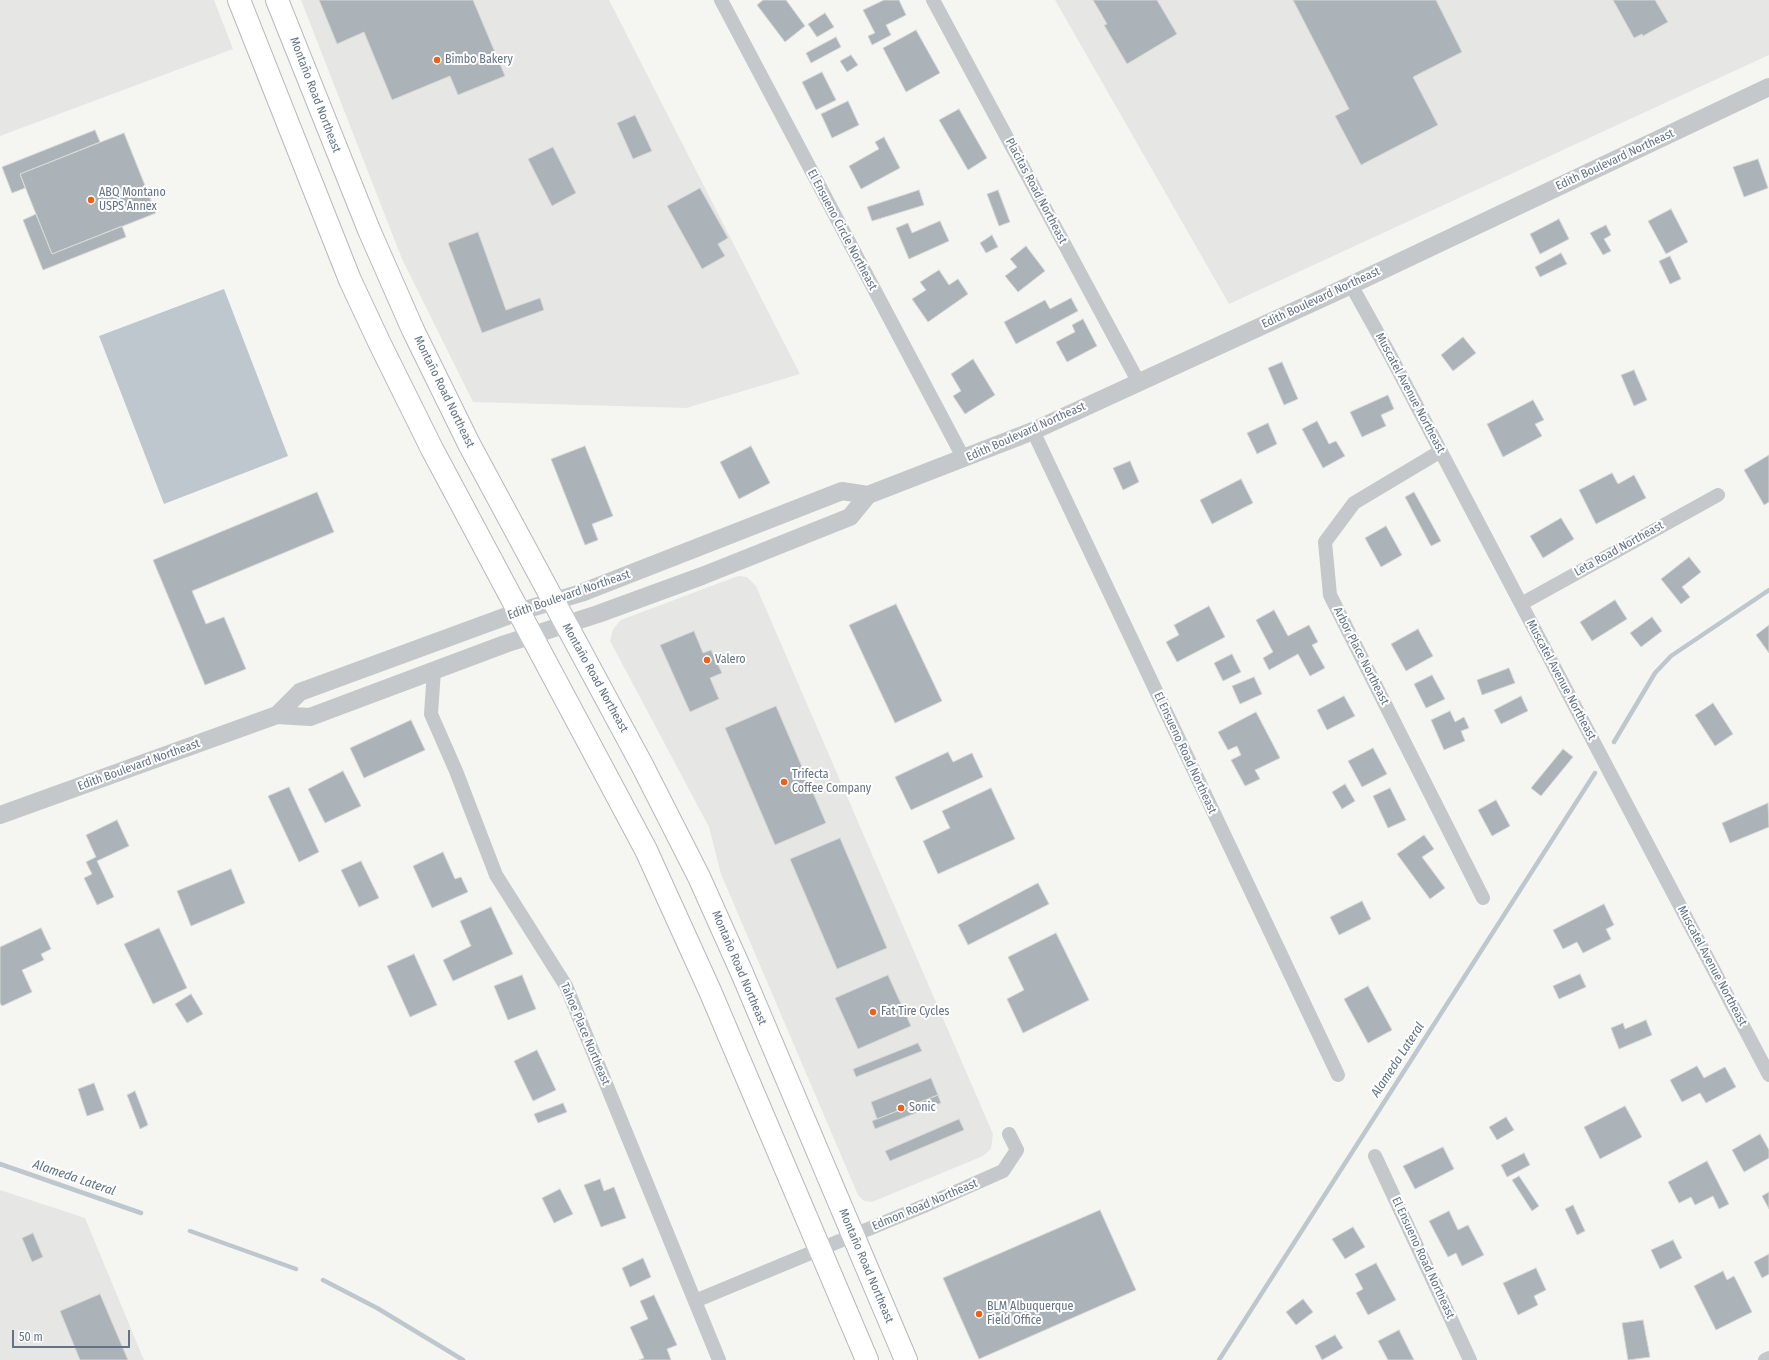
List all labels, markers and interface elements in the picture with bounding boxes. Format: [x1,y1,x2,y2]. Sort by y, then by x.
street label: Montaño Road Northeast [286,35,344,155]
place label: Bimbo Bakery [445,53,513,67]
marker: Bimbo Bakery [432,55,442,65]
street label: Edith Boulevard Northeast [1554,126,1676,194]
street label: Placitas Road Northeast [1002,136,1070,246]
street label: El Ensueno Circle Northeast [804,167,880,293]
place label: ABQ Montano USPS Annex [99,186,166,214]
marker: ABQ Montano USPS Annex [86,195,96,205]
street label: Edith Boulevard Northeast [1260,264,1382,332]
street label: Muscatel Avenue Northeast [1372,330,1448,456]
street label: Montaño Road Northeast [411,334,477,450]
street label: Edith Boulevard Northeast [964,399,1088,465]
street label: Leta Road Northeast [1572,518,1666,580]
street label: Edith Boulevard Northeast [506,567,632,623]
street label: Arbor Place Northeast [1330,605,1392,707]
street label: Muscatel Avenue Northeast [1523,617,1599,743]
street label: Montaño Road Northeast [559,621,631,735]
place label: Valero [715,653,746,667]
marker: Valero [702,655,712,665]
street label: El Ensueno Road Northeast [1150,690,1220,816]
street label: Edith Boulevard Northeast [76,736,202,794]
place label: Trifecta Coffee Company [792,768,871,796]
marker: Trifecta Coffee Company [779,777,789,787]
street label: Muscatel Avenue Northeast [1674,903,1750,1029]
street label: Montaño Road Northeast [708,909,770,1027]
street label: Tahoe Place Northeast [557,981,613,1087]
place label: Fat Tire Cycles [881,1005,949,1019]
marker: Fat Tire Cycles [868,1007,878,1017]
water label: Alameda Lateral [1368,1020,1428,1100]
place label: Sonic [909,1101,936,1115]
marker: Sonic [896,1103,906,1113]
water label: Alameda Lateral [31,1157,117,1199]
street label: Edmon Road Northeast [870,1176,980,1234]
street label: El Ensueno Road Northeast [1388,1195,1458,1321]
street label: Montaño Road Northeast [835,1207,897,1325]
place label: BLM Albuquerque Field Office [987,1300,1073,1328]
marker: BLM Albuquerque Field Office [974,1309,984,1319]
scale bar [14,1322,132,1348]
text: 50 m [19,1330,43,1344]

